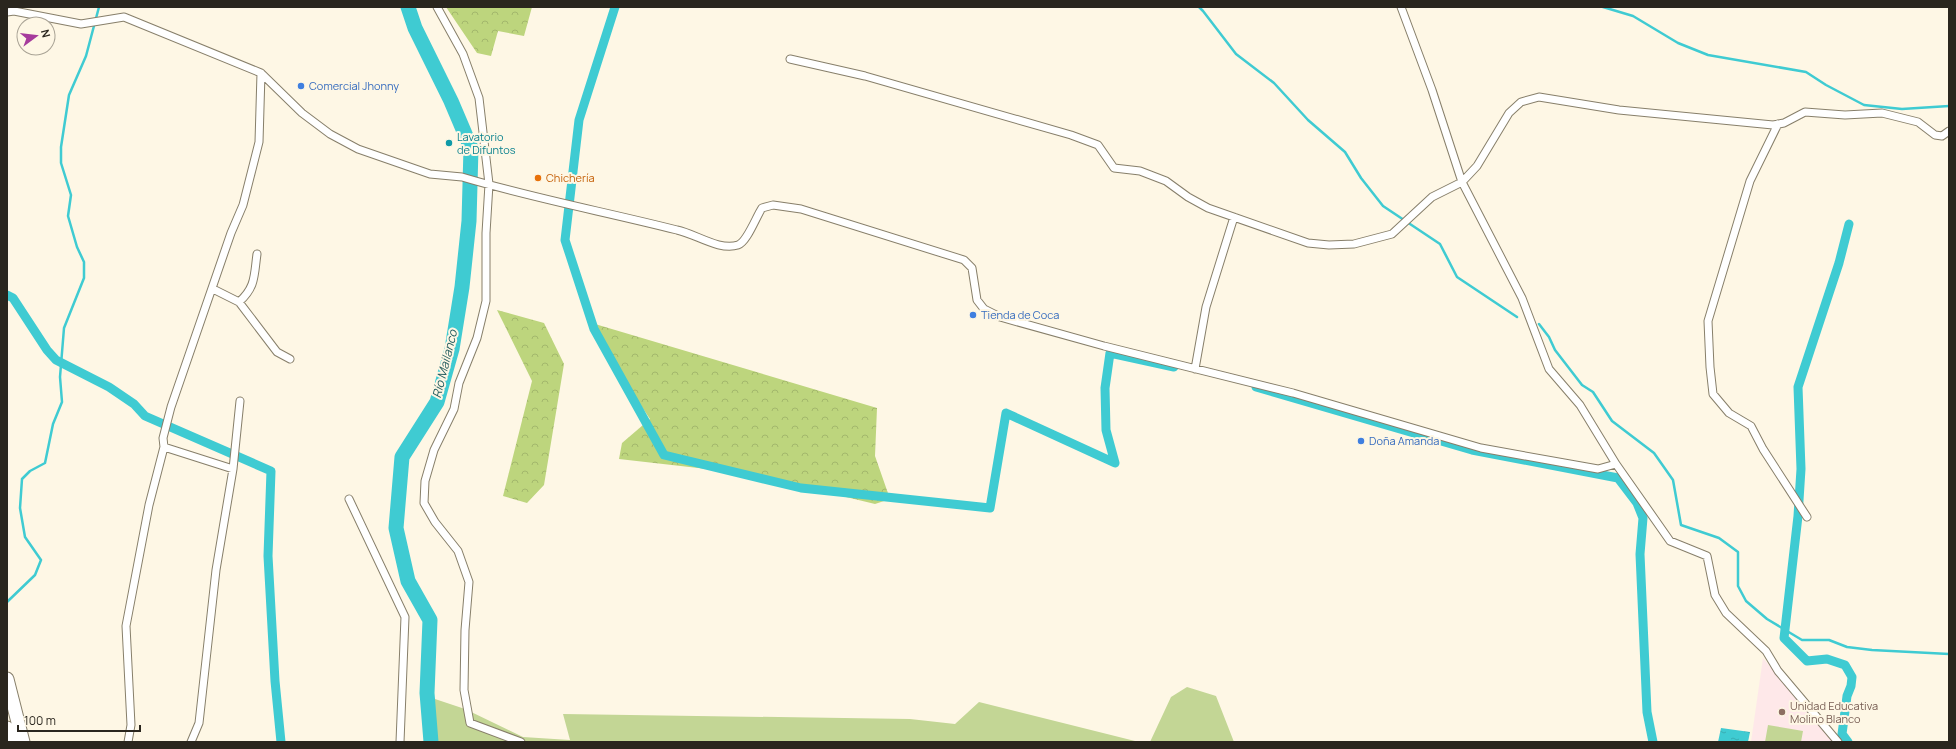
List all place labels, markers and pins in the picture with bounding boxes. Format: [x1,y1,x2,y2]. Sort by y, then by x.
place label: Comercial Jhonny [309,78,399,93]
marker: Comercial Jhonny [296,81,306,91]
place label: Lavatorio de Difuntos [457,129,516,157]
marker: Lavatorio de Difuntos [444,138,454,148]
place label: Chichería [546,170,595,185]
marker: Chichería [533,173,543,183]
place label: Tienda de Coca [981,307,1059,322]
marker: Tienda de Coca [968,310,978,320]
place label: Doña Amanda [1369,433,1439,448]
marker: Doña Amanda [1356,436,1366,446]
place label: Unidad Educativa Molino Blanco [1790,698,1878,726]
marker: Unidad Educativa Molino Blanco [1777,707,1787,717]

